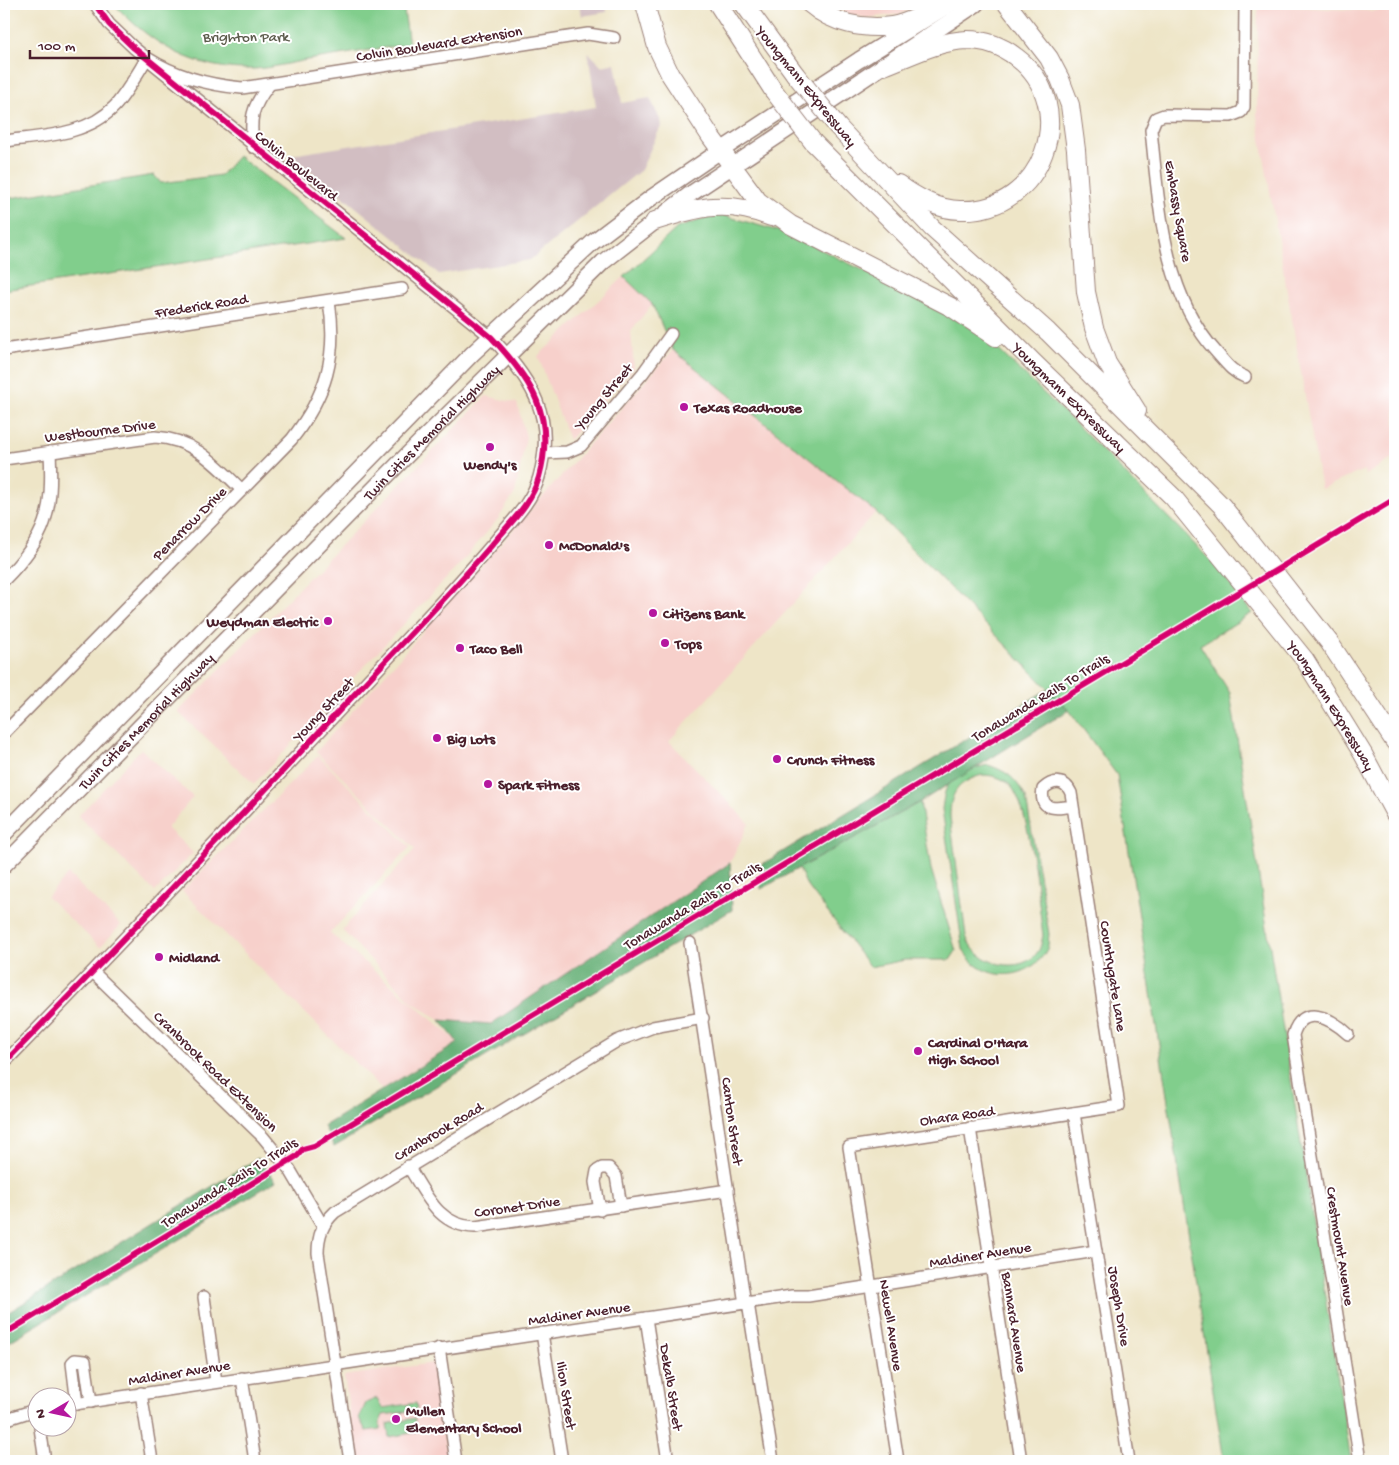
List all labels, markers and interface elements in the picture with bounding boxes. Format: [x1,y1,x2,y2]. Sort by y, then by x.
street label: Youngmann Expressway [750,22,860,152]
street label: Colvin Boulevard Extension [355,23,524,67]
scale bar [30,28,149,60]
park label: Brighton Park [202,29,290,47]
text: 100 m [37,38,76,56]
street label: Colvin Boulevard [250,127,342,207]
street label: Embassy Square [1159,159,1195,264]
street label: Frederick Road [153,291,250,323]
street label: Youngmann Expressway [1007,338,1129,458]
street label: Young Street [570,359,639,436]
street label: Twin Cities Memorial Highway [360,361,505,506]
place label: Texas Roadhouse [693,400,803,418]
marker: Texas Roadhouse [678,401,690,413]
street label: Westbourne Drive [44,416,157,448]
marker: Wendy's [484,441,496,453]
place label: Wendy's [462,457,518,475]
street label: Penarrow Drive [149,483,232,566]
place label: McDonald's [559,538,630,556]
marker: McDonald's [543,539,555,551]
place label: Citizens Bank [662,606,746,624]
marker: Citizens Bank [647,607,659,619]
place label: Weydman Electric [205,614,319,632]
marker: Weydman Electric [322,615,334,627]
place label: Tops [674,636,703,654]
street label: Youngmann Expressway [1281,636,1378,775]
marker: Tops [659,637,671,649]
place label: Taco Bell [469,641,523,659]
marker: Taco Bell [454,642,466,654]
street label: Twin Cities Memorial Highway [75,650,219,795]
street label: Tonawanda Rails To Trails [968,650,1113,747]
street label: Young Street [289,673,360,748]
place label: Big Lots [446,731,496,749]
marker: Big Lots [431,732,443,744]
place label: Crunch Fitness [786,752,876,770]
marker: Crunch Fitness [771,753,783,765]
place label: Spark Fitness [498,777,581,795]
marker: Spark Fitness [482,778,494,790]
street label: Tonawanda Rails To Trails [620,858,765,955]
street label: Countrygate Lane [1094,920,1130,1033]
place label: Midland [169,950,221,968]
marker: Midland [153,951,165,963]
street label: Cranbrook Road Extension [149,1008,281,1137]
place label: Cardinal O'Hara High School [927,1035,1028,1070]
marker: Cardinal O'Hara High School [912,1045,924,1057]
street label: Canton Street [716,1076,746,1168]
street label: Cranbrook Road [391,1098,488,1166]
street label: Ohara Road [919,1103,997,1131]
street label: Tonawanda Rails To Trails [158,1134,302,1234]
street label: Crestmount Avenue [1321,1186,1357,1307]
street label: Coronet Drive [473,1193,561,1223]
street label: Maldiner Avenue [928,1239,1033,1273]
street label: Joseph Drive [1103,1265,1133,1348]
street label: Bannard Avenue [996,1270,1030,1374]
street label: Newell Avenue [874,1278,906,1372]
street label: Maldiner Avenue [527,1299,632,1331]
street label: Dekalb Street [654,1342,686,1434]
street label: Maldiner Avenue [127,1357,232,1391]
street label: Ilion Street [551,1360,580,1432]
north arrow [28,1388,78,1438]
place label: Mullen Elementary School [406,1403,522,1438]
text: N [33,1408,51,1419]
marker: Mullen Elementary School [390,1413,402,1425]

